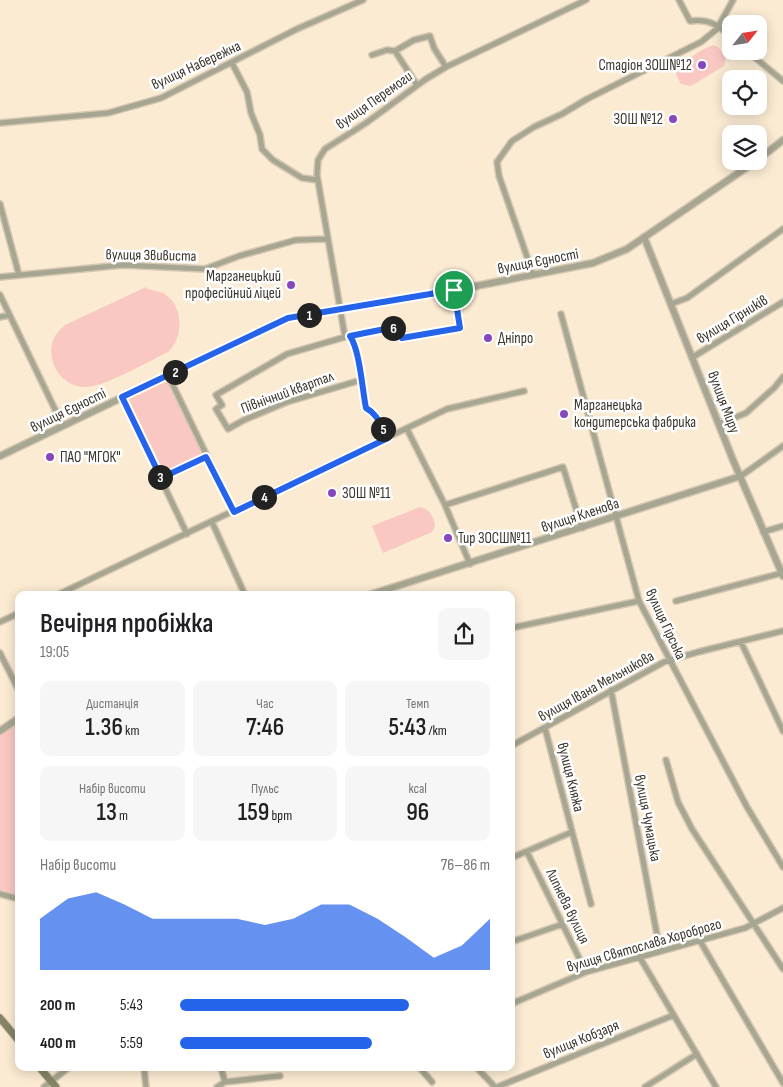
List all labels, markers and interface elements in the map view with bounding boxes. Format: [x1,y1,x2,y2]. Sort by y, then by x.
north arrow [722,15,768,60]
map controls [722,15,767,170]
street label: вулиця Набережна [149,36,244,94]
place label: Стадіон ЗОШ№12 [598,56,692,75]
marker: Стадіон ЗОШ№12 [696,59,708,71]
street label: вулиця Перемоги [332,67,416,134]
button: locate [722,70,767,115]
place label: ЗОШ №12 [613,110,663,129]
marker: ЗОШ №12 [667,113,679,125]
button: layers [722,125,767,170]
street label: вулиця Єдності [496,244,580,279]
street label: вулиця Звивиста [105,245,197,266]
place label: Марганецький професійний ліцей [185,267,281,303]
pin [433,269,475,311]
icon: arrive [440,276,468,304]
marker: Марганецький професійний ліцей [285,279,297,291]
street label: вулиця Гірників [693,291,771,348]
pin: 1 [296,302,322,328]
text: 1 [307,307,312,324]
pin: 6 [380,316,406,340]
text: 6 [390,320,397,337]
place label: Дніпро [498,329,533,348]
marker: Дніпро [482,332,494,344]
pin: 2 [162,360,188,384]
text: 2 [172,364,179,381]
street label: Північний квартал [238,367,337,418]
street label: вулиця Миру [703,368,744,436]
street label: вулиця Єдності [27,384,109,437]
place label: Марганецька кондитерська фабрика [574,396,696,432]
marker: Марганецька кондитерська фабрика [558,408,570,420]
pin: 5 [370,416,396,442]
text: 5 [380,421,387,438]
place label: ПАО "МГОК" [60,448,121,467]
marker: ПАО "МГОК" [44,451,56,463]
pin: 3 [148,464,172,490]
text: 3 [157,469,164,486]
pin: 4 [252,484,276,510]
place label: ЗОШ №11 [342,484,391,503]
marker: ЗОШ №11 [326,487,338,499]
text: 4 [261,489,268,506]
street label: вулиця Кленова [539,494,622,537]
place label: Тир ЗОСШ№11 [458,529,532,548]
marker: Тир ЗОСШ№11 [442,532,454,544]
street label: вулиця Гірська [641,586,690,663]
text: Вечірня пробіжка [40,607,214,640]
button: share [438,608,490,660]
text: 19:05 [40,643,69,662]
street label: вулиця Івана Мельникова [535,647,658,726]
text: Дистанція [86,695,138,712]
text: Час [256,695,274,712]
text: Темп [406,695,429,712]
text: 1.36 [85,712,123,743]
text: 7:46 [246,712,284,743]
text: 5:43 [388,712,426,743]
text: km [123,722,139,739]
text: /km [426,722,447,739]
street label: вулиця Княжа [553,740,588,814]
street label: вулиця Чумацька [630,773,665,863]
text: Набір висоти [79,780,146,797]
text: Пульс [251,780,279,797]
text: kcal [408,780,427,797]
text: 13 [97,797,117,828]
text: 159 [238,797,269,828]
text: 96 [406,797,429,828]
text: m [117,807,128,824]
text: bpm [269,807,292,824]
text: Набір висоти [40,856,116,875]
text: 76–86 m [441,856,490,875]
street label: Липнева вулиця [541,865,594,947]
street label: вулиця Святослава Хороброго [565,914,724,977]
text: 200 m [40,996,75,1015]
text: 5:43 [120,996,143,1015]
street label: вулиця Кобзаря [540,1016,622,1063]
text: 400 m [40,1034,76,1053]
text: 5:59 [120,1034,143,1053]

